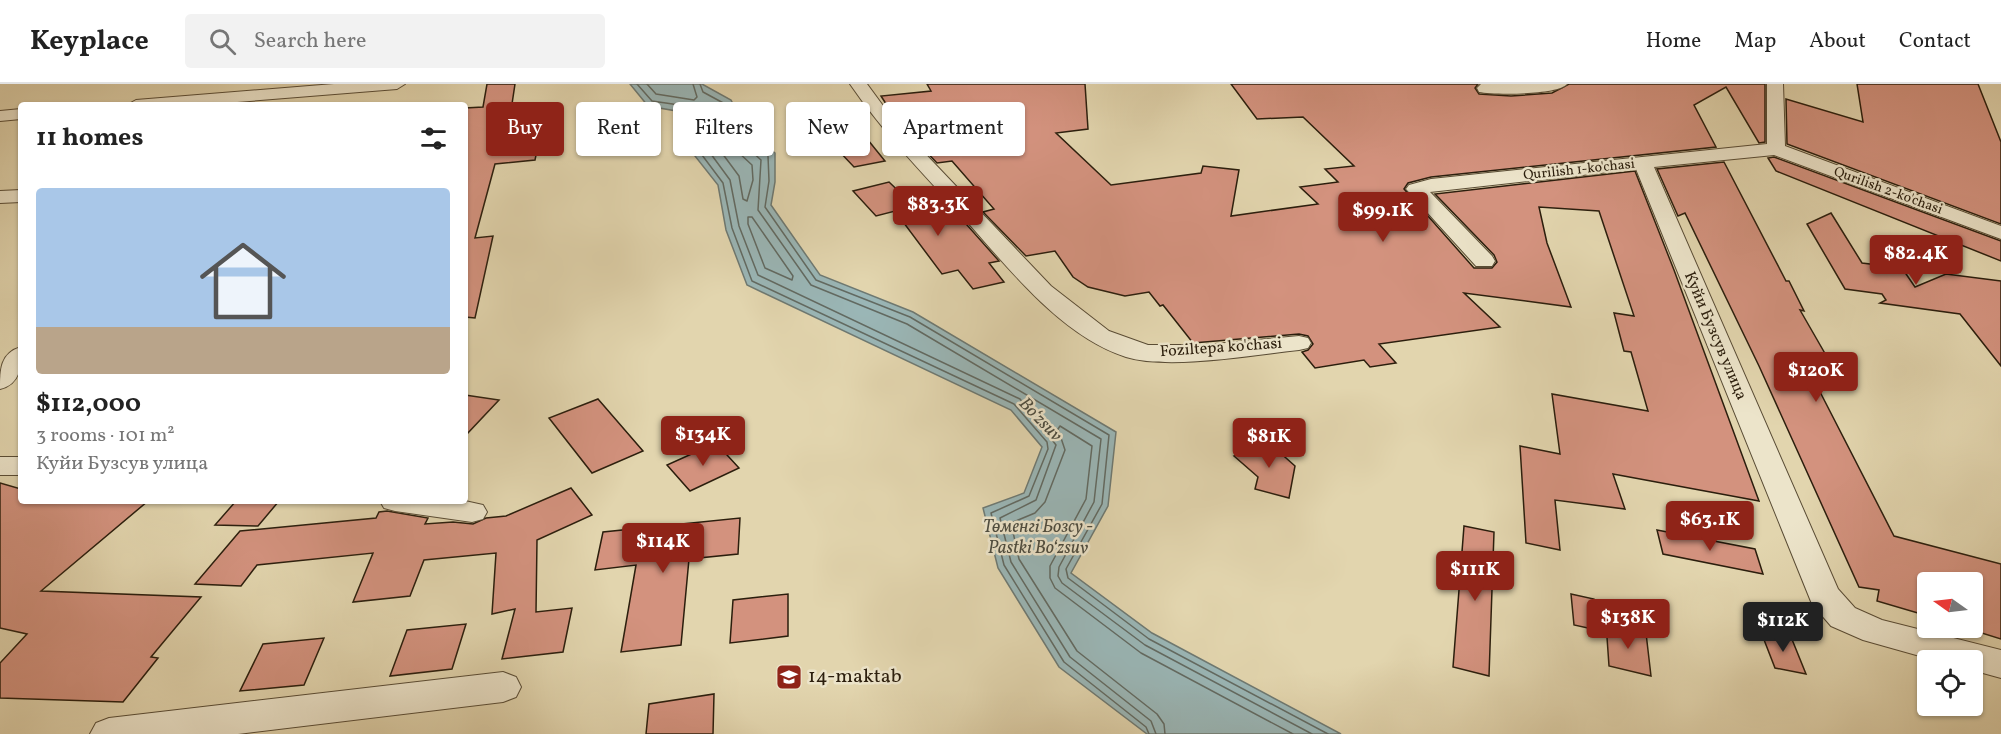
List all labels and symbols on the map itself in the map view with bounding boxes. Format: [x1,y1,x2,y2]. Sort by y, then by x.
street label: Qurilish 1-ko'chasi [1522,155,1636,185]
street label: Qurilish 2-ko'chasi [1831,162,1945,220]
pin: $83.3K [889,186,987,237]
pin: $99.1K [1334,192,1432,243]
pin: $82.4K [1867,235,1965,286]
street label: Куйи Бузсув улица [1678,268,1752,404]
street label: Foziltepa ko'chasi [1159,333,1283,363]
pin: $120K [1774,352,1858,403]
water label: Boʻzsuv [1012,392,1068,448]
pin: $134K [661,416,745,467]
pin: $81K [1233,418,1305,469]
pin: $63.1K [1661,501,1759,552]
water label: Төменгі Бозсу - Pastki Boʻzsuv [983,515,1093,561]
pin: $114K [621,523,705,574]
pin: $111K [1433,551,1517,602]
north arrow [1917,572,1983,638]
pin: $138K [1586,599,1670,650]
pin: $112K [1741,602,1825,653]
school or university icon: 14-maktab [774,662,804,692]
place label: 14-maktab [808,663,902,691]

